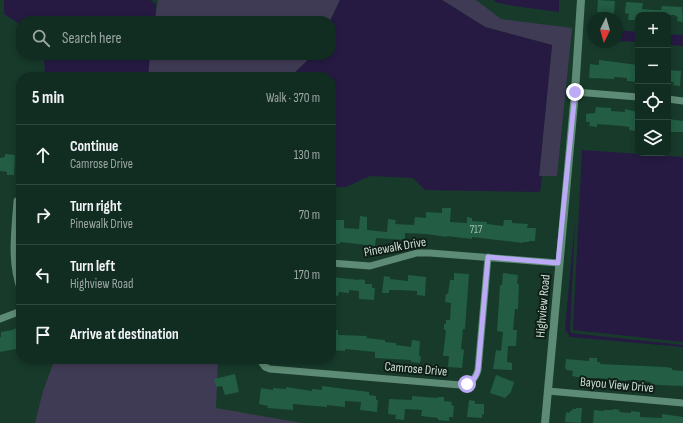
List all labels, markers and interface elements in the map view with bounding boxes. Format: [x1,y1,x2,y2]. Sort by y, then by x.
north arrow [587,12,623,48]
map controls [635,12,671,156]
button: + [635,12,671,48]
search box [16,16,336,60]
icon: search [30,27,52,49]
text: Search here [62,29,122,48]
button: − [635,48,671,84]
route end [566,83,584,101]
button: locate [635,84,671,120]
text: 5 min [32,88,64,108]
text: Walk · 370 m [266,90,320,106]
button: layers [635,120,671,156]
text: Continue [70,137,119,156]
icon: ahead [32,144,54,166]
text: 130 m [294,147,320,163]
text: Camrose Drive [70,156,133,172]
text: Turn right [70,197,122,216]
icon: right [32,204,54,226]
text: 70 m [299,207,320,223]
text: Pinewalk Drive [70,216,133,232]
house number: 717 [470,223,483,236]
street label: Pinewalk Drive [363,234,427,260]
text: Turn left [70,257,115,276]
icon: left [32,264,54,286]
text: 170 m [294,267,320,283]
street label: Highview Road [532,274,554,338]
text: Highview Road [70,276,133,292]
icon: arrive [32,324,54,346]
text: Arrive at destination [70,325,179,344]
street label: Camrose Drive [384,358,448,380]
street label: Bayou View Drive [579,374,655,396]
route start [458,375,476,393]

